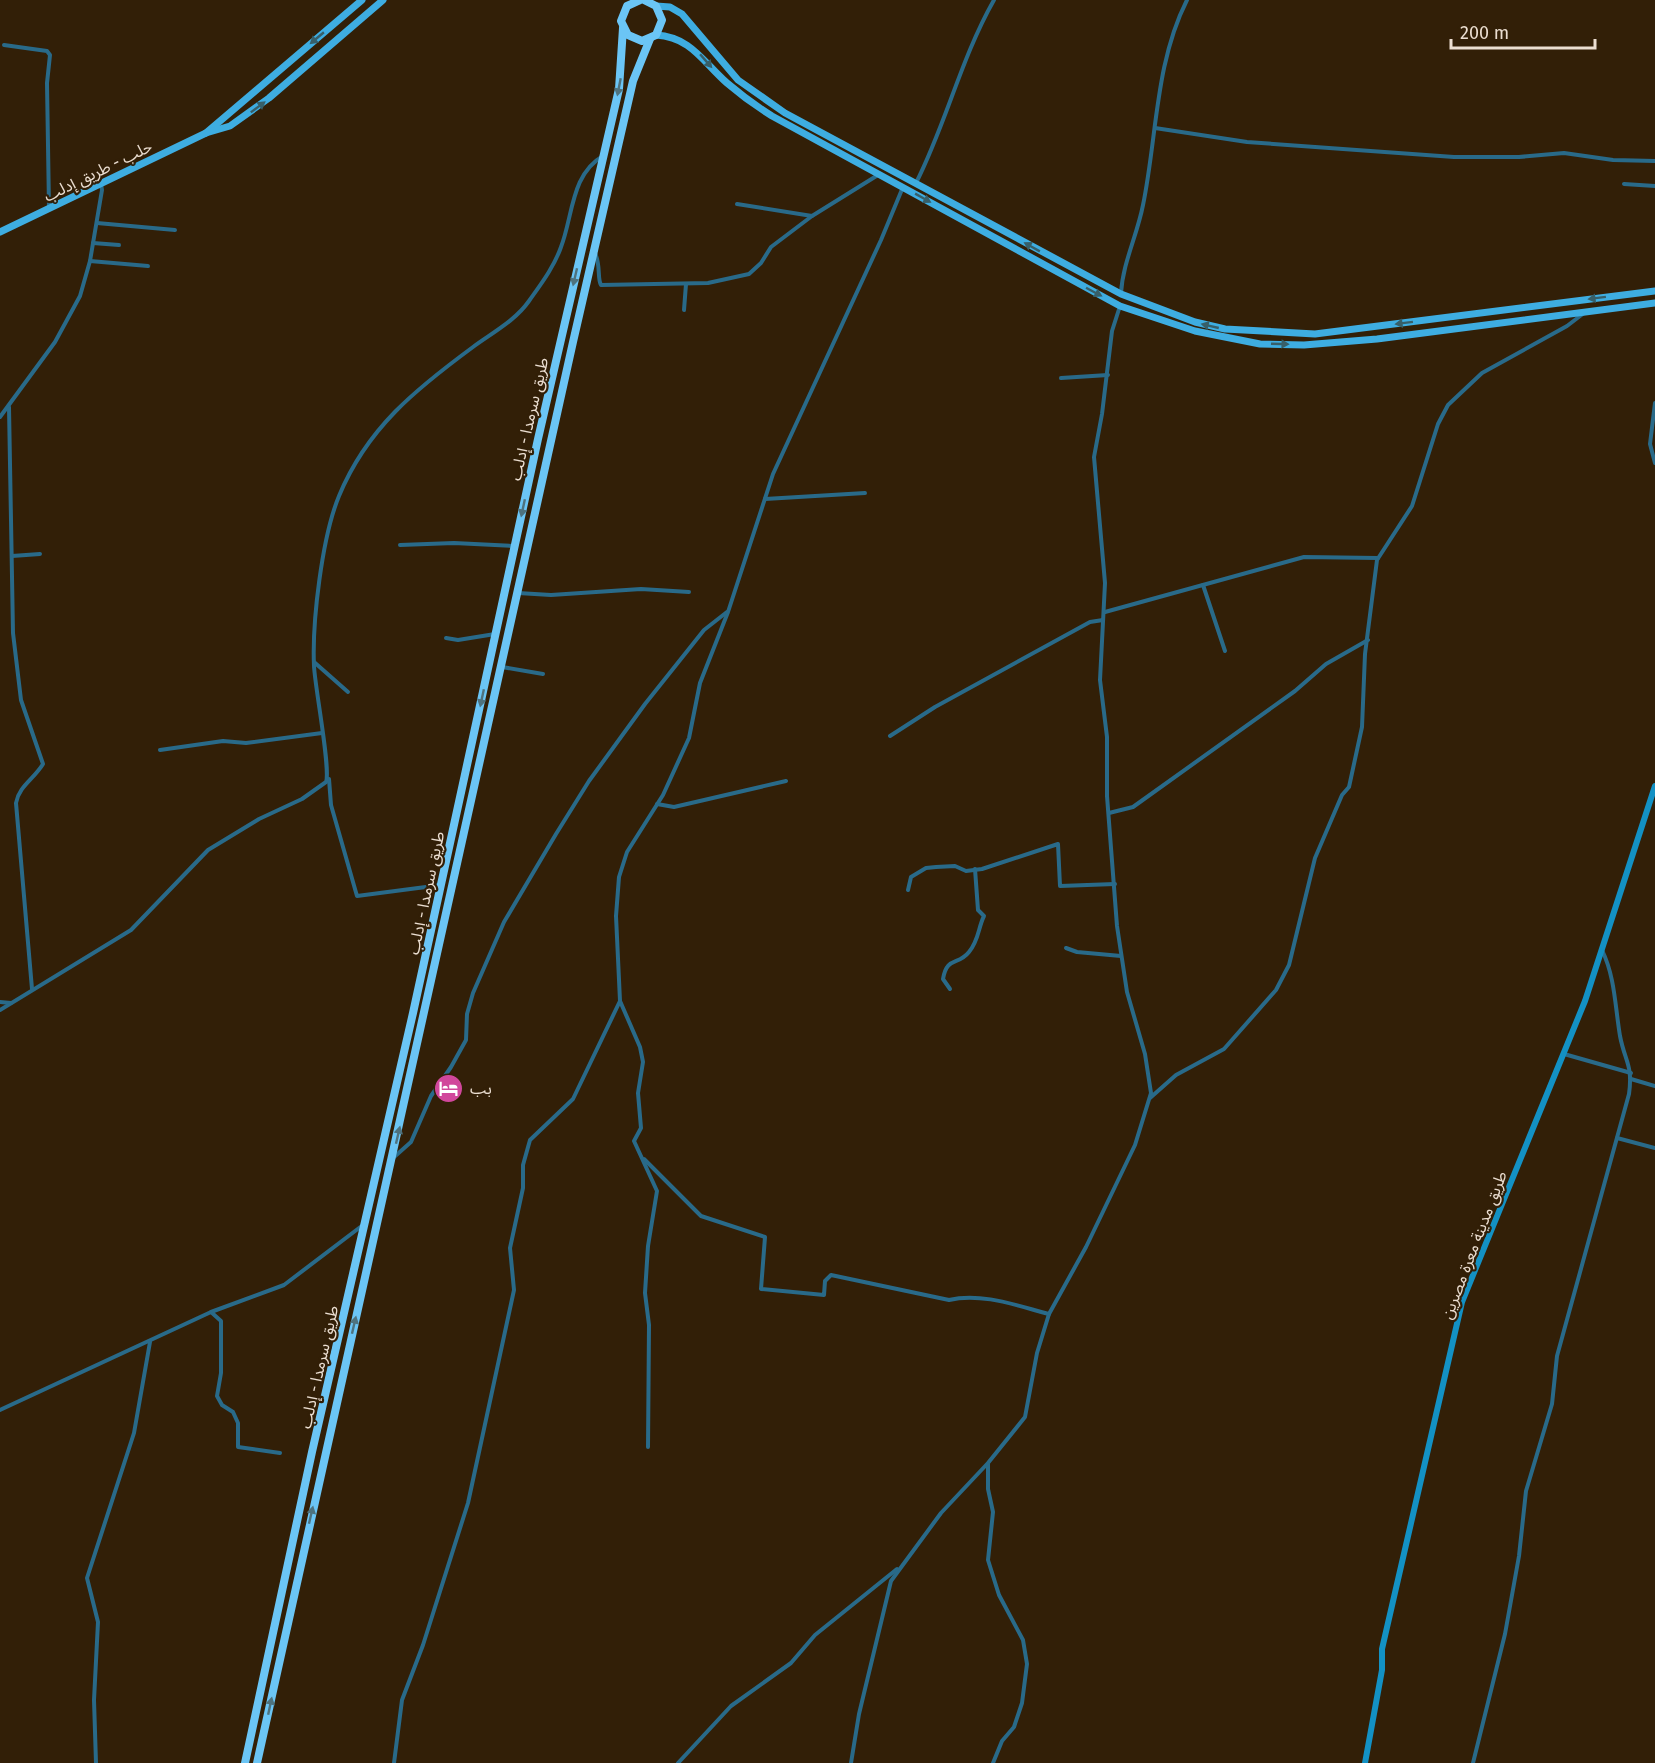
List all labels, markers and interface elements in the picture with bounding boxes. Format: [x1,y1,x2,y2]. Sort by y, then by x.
scale bar [1451,12,1595,50]
text: 200 m [1460,22,1509,44]
one-way arrow [309,31,325,44]
one-way arrow [699,53,712,68]
one-way arrow [614,77,623,96]
one-way arrow [250,101,265,113]
street label: حلب - طريق إدلب [41,137,156,206]
one-way arrow [915,193,932,203]
one-way arrow [1023,242,1040,252]
one-way arrow [570,267,580,286]
one-way arrow [1086,287,1103,297]
one-way arrow [1587,293,1606,303]
one-way arrow [1394,318,1413,328]
one-way arrow [1201,320,1219,330]
one-way arrow [1271,340,1290,349]
street label: طريق سرمدا - إدلب [506,356,553,483]
one-way arrow [518,498,527,517]
one-way arrow [477,689,486,708]
street label: طريق سرمدا - إدلب [404,829,449,957]
hotel icon: بب [433,1072,465,1104]
place label: بب [470,1079,492,1098]
one-way arrow [394,1125,403,1144]
street label: طريق مدينة معرة مصرين [1437,1168,1512,1322]
street label: طريق سرمدا - إدلب [296,1304,343,1431]
one-way arrow [350,1316,360,1334]
one-way arrow [307,1505,316,1524]
one-way arrow [266,1696,275,1715]

